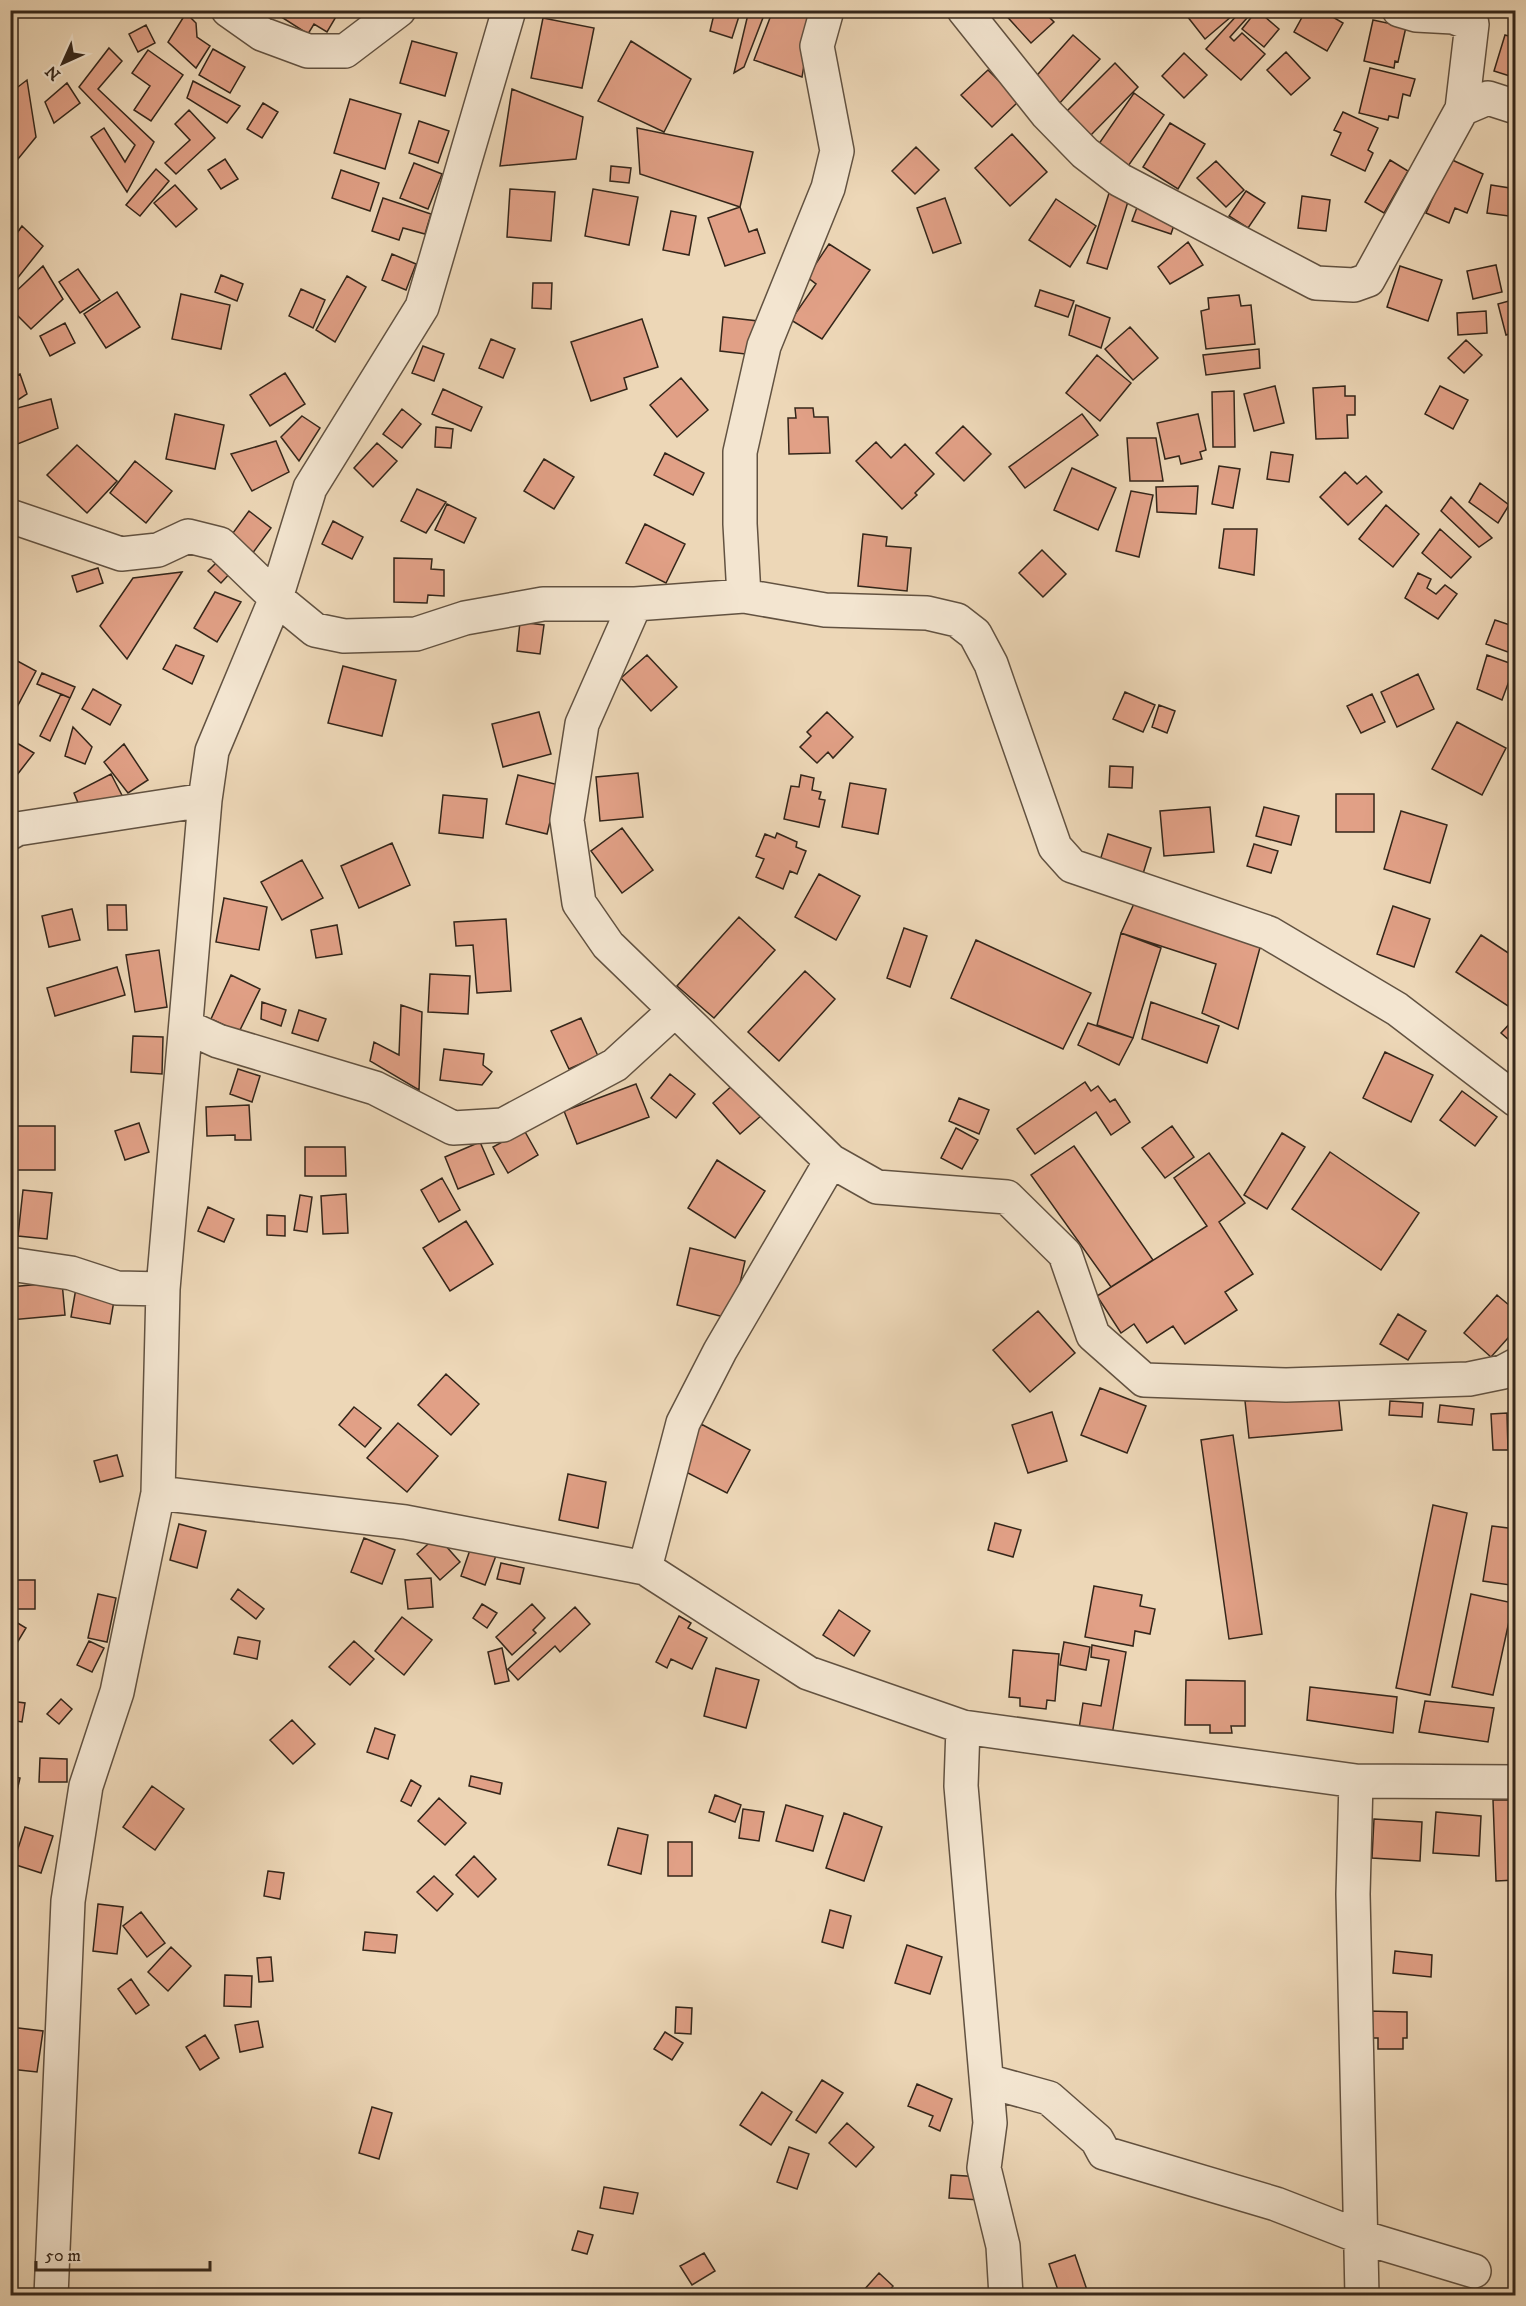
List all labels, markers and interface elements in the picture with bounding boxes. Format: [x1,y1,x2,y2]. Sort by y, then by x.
north arrow [33,33,93,93]
text: N [41,61,65,85]
scale bar [36,2234,210,2272]
text: 50 m [45,2245,81,2267]

